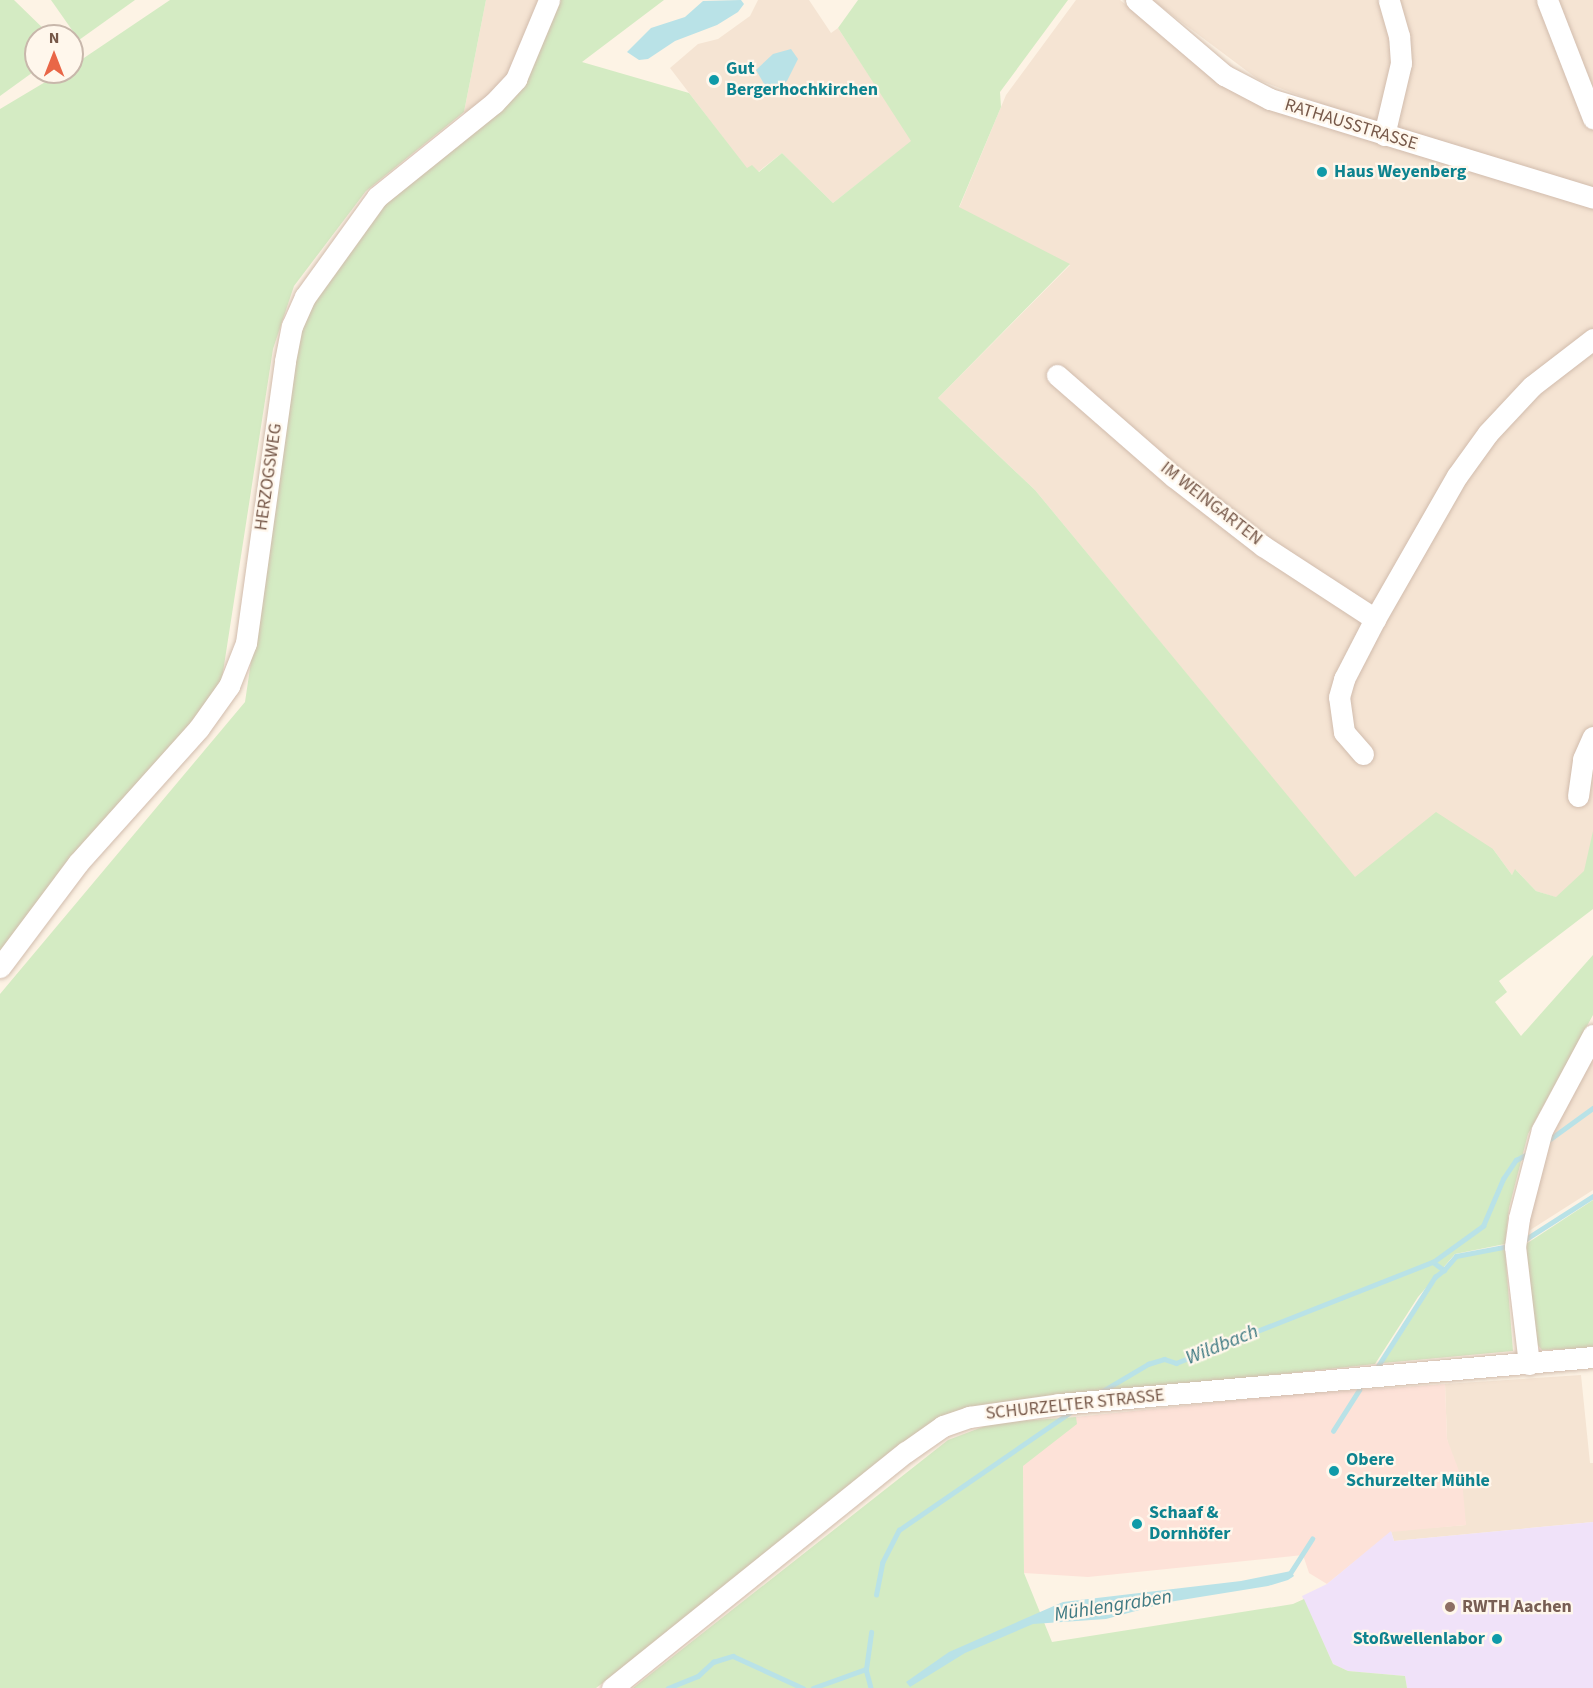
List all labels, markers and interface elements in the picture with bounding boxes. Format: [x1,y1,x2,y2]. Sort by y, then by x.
north arrow [24,24,84,84]
text: N [49,27,59,49]
place label: Gut Bergerhochkirchen [726,59,878,101]
marker: Gut Bergerhochkirchen [707,73,721,87]
street label: RATHAUSSTRASSE [1282,95,1420,155]
place label: Haus Weyenberg [1334,161,1466,183]
marker: Haus Weyenberg [1315,165,1329,179]
street label: HERZOGSWEG [251,422,287,532]
street label: IM WEINGARTEN [1156,458,1266,550]
water label: Wildbach [1182,1320,1262,1370]
street label: SCHURZELTER STRASSE [985,1385,1165,1425]
place label: Obere Schurzelter Mühle [1346,1450,1490,1492]
marker: Obere Schurzelter Mühle [1327,1464,1341,1478]
place label: Schaaf & Dornhöfer [1149,1503,1231,1546]
marker: Schaaf & Dornhöfer [1130,1517,1144,1531]
water label: Mühlengraben [1052,1585,1174,1627]
place label: RWTH Aachen [1462,1596,1572,1618]
marker: RWTH Aachen [1443,1600,1457,1614]
place label: Stoßwellenlabor [1353,1628,1485,1650]
marker: Stoßwellenlabor [1490,1632,1504,1646]

